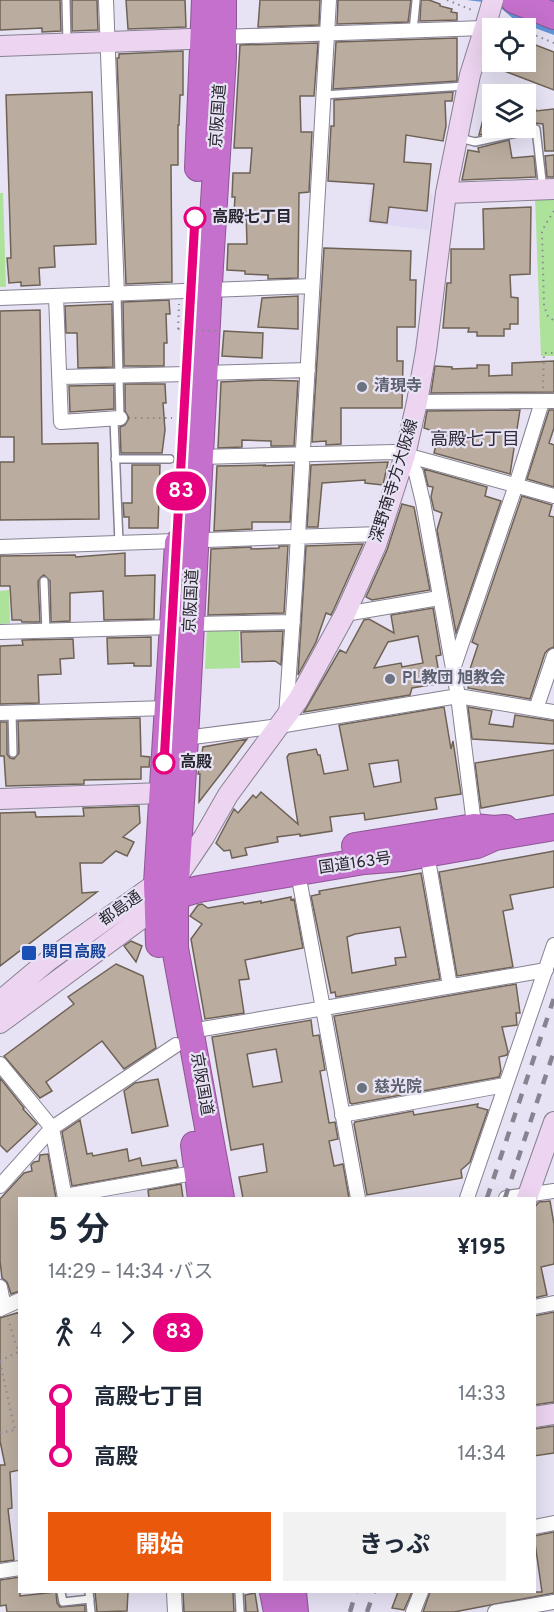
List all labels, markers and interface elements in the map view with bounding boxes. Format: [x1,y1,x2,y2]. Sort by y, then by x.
map controls [482,18,536,138]
button: locate [482,18,536,72]
street label: 京阪国道 [207,83,231,149]
button: layers [482,84,536,138]
marker: 高殿七丁目 [184,207,206,229]
place label: 高殿七丁目 [212,208,292,228]
place label: 清現寺 [374,377,422,397]
marker: 清現寺 [355,380,369,394]
street label: 深野南寺方大阪線 [367,417,423,545]
district label: 高殿七丁目 [430,429,520,452]
line badge: 83 [154,472,208,510]
text: 83 [168,478,194,505]
street label: 京阪国道 [180,569,204,633]
place label: PL教団 旭教会 [402,669,505,689]
marker: PL教団 旭教会 [383,672,397,686]
marker: 高殿 [153,752,175,774]
place label: 高殿 [180,753,212,773]
street label: 国道163号 [317,849,393,879]
street label: 都島通 [96,887,146,931]
place label: 関目高殿 [42,943,106,963]
marker: 関目高殿 [20,944,38,962]
street label: 京阪国道 [186,1051,216,1117]
place label: 慈光院 [374,1078,422,1098]
marker: 慈光院 [355,1081,369,1095]
text: 5 分 [48,1211,109,1253]
text: ¥195 [457,1235,506,1262]
text: 14:29 – 14:34 · バス [48,1260,214,1286]
icon: walk [48,1316,81,1349]
icon: forward [111,1316,144,1349]
text: 4 [90,1319,102,1345]
text: 83 [165,1319,191,1346]
text: 14:33 [458,1382,506,1408]
text: 高殿七丁目 [94,1385,204,1412]
text: 14:34 [458,1442,506,1468]
text: 高殿 [94,1445,138,1472]
button: 開始 [48,1512,271,1581]
button: きっぷ [283,1512,506,1581]

